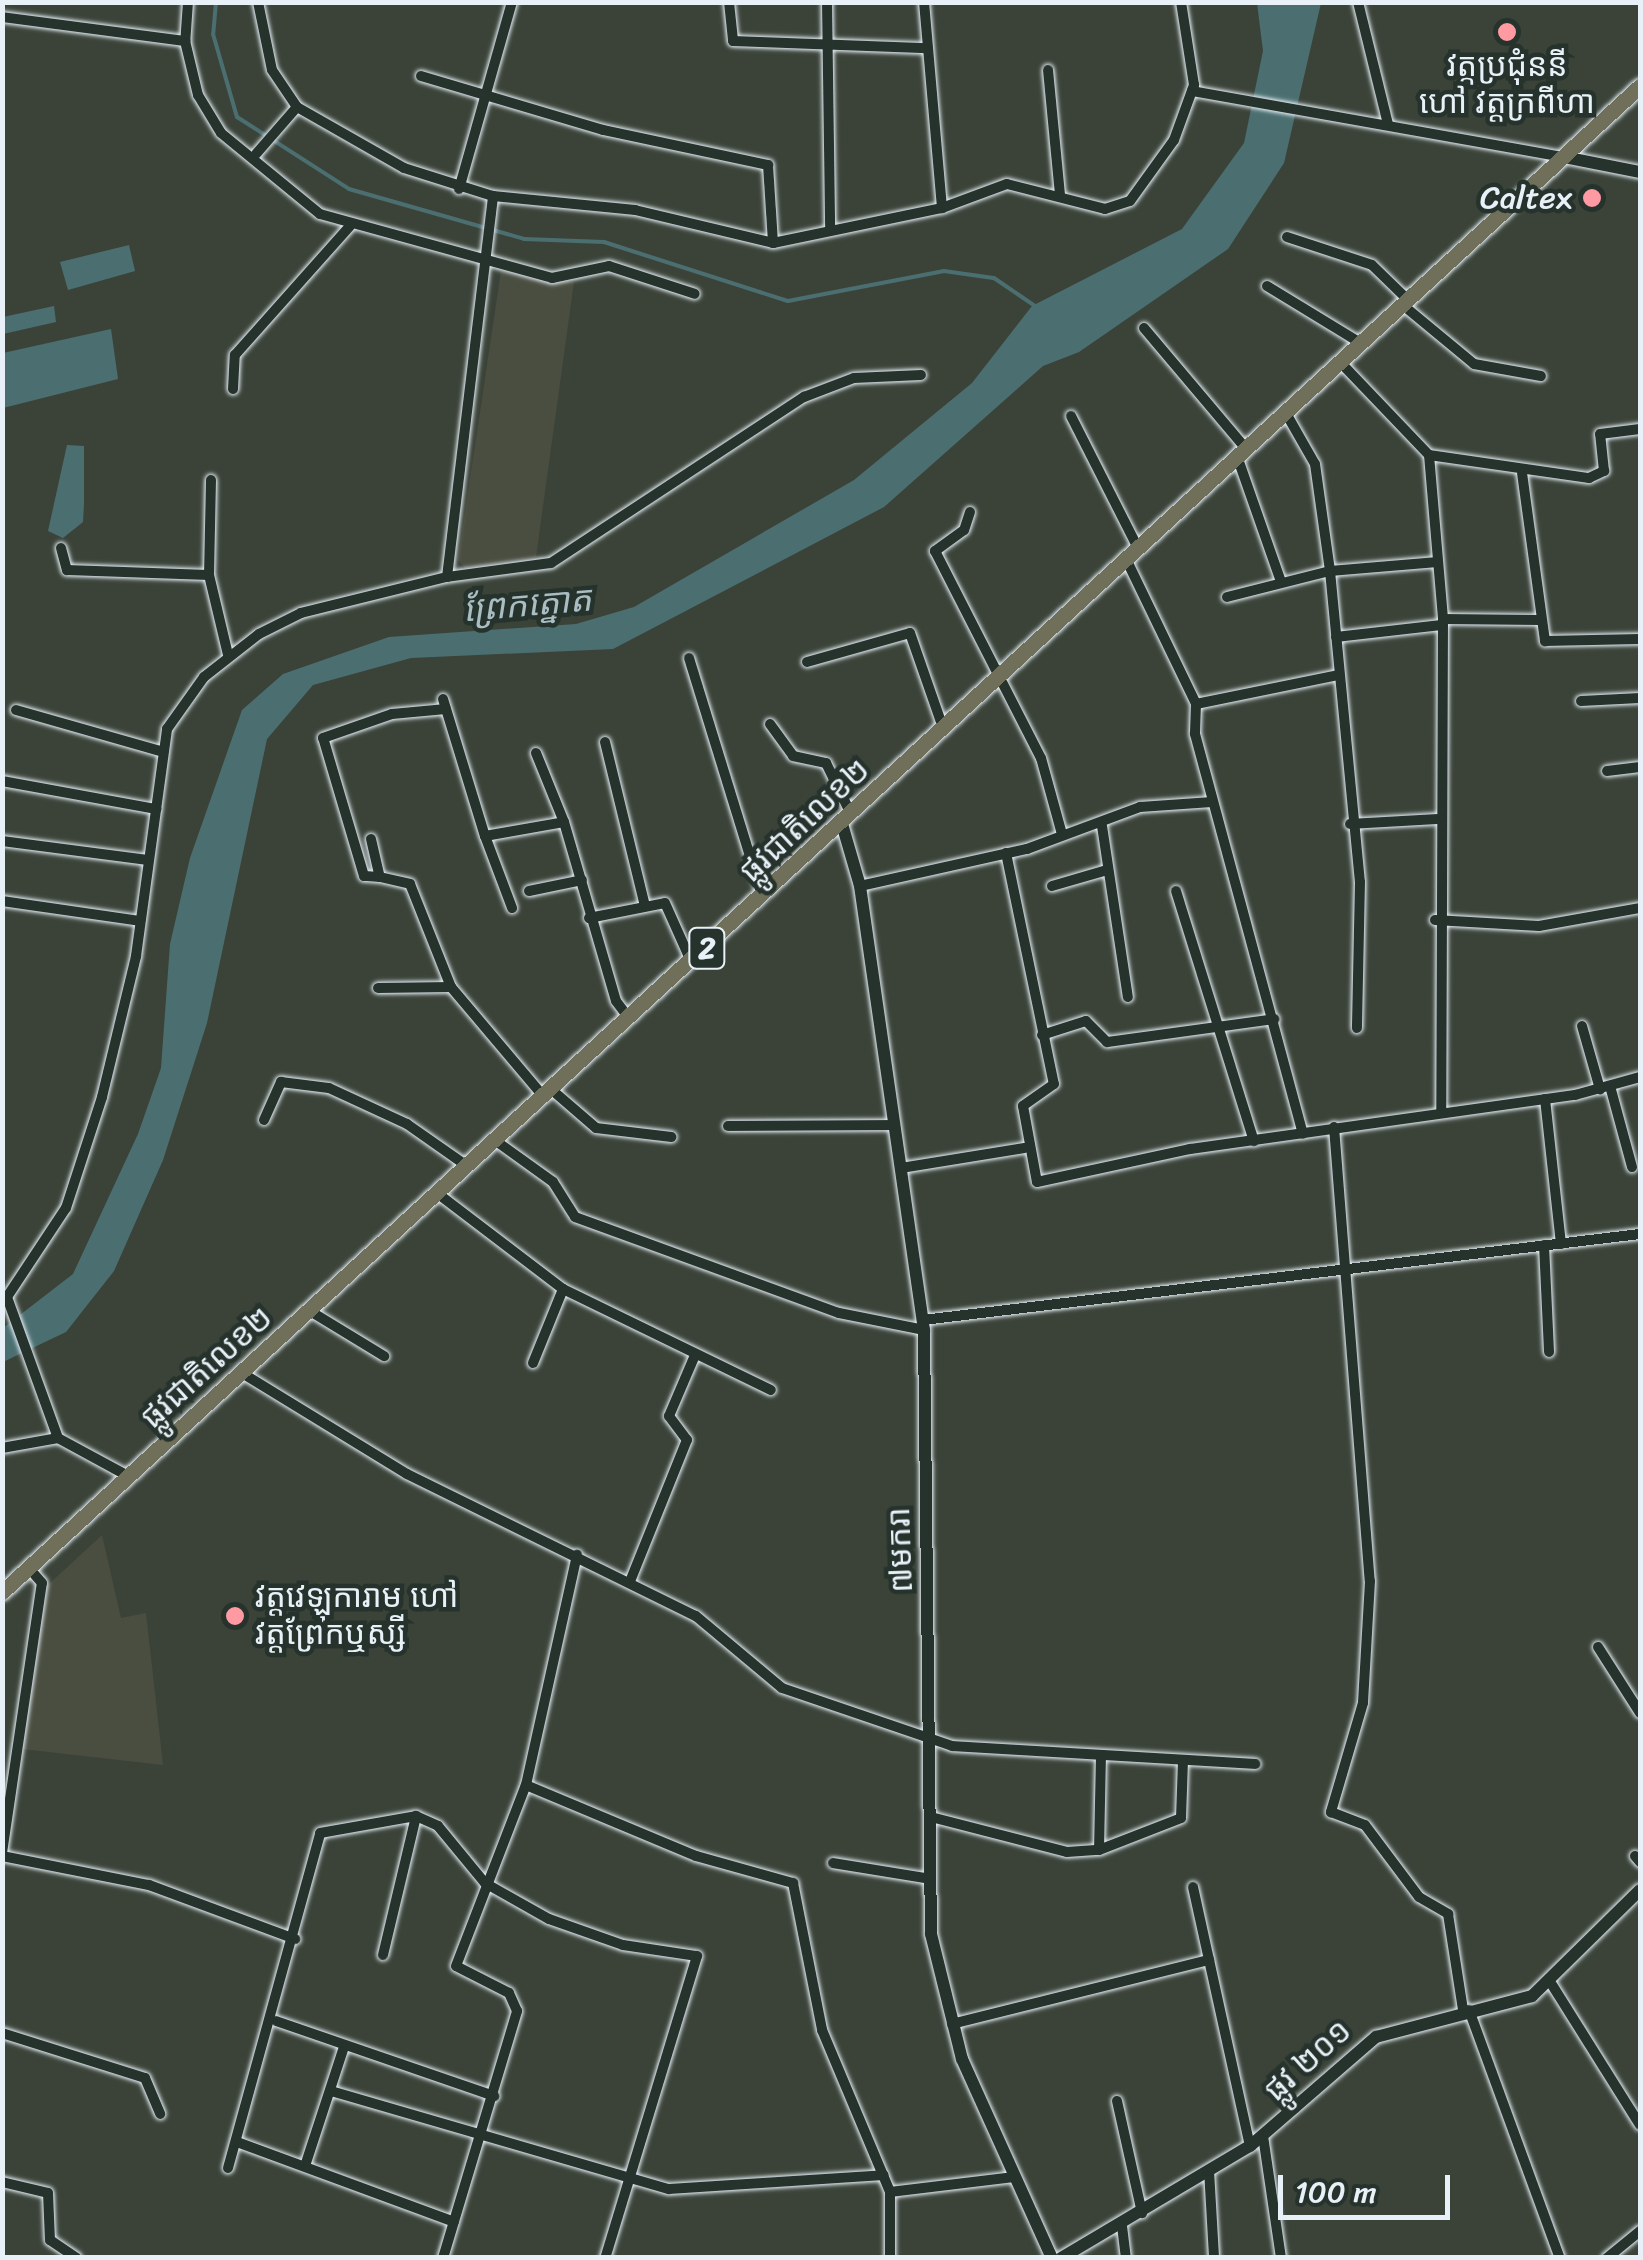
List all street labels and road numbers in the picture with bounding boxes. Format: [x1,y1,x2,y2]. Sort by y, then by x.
street label: ផ្លូវជាតិលេខ២ [732,751,878,891]
road number: 2 [687,923,727,973]
street label: ផ្លូវជាតិលេខ២ [133,1299,281,1437]
street label: ៧មករា [880,1507,922,1593]
street label: ផ្លូវ ២០១ [1257,2012,1359,2110]

